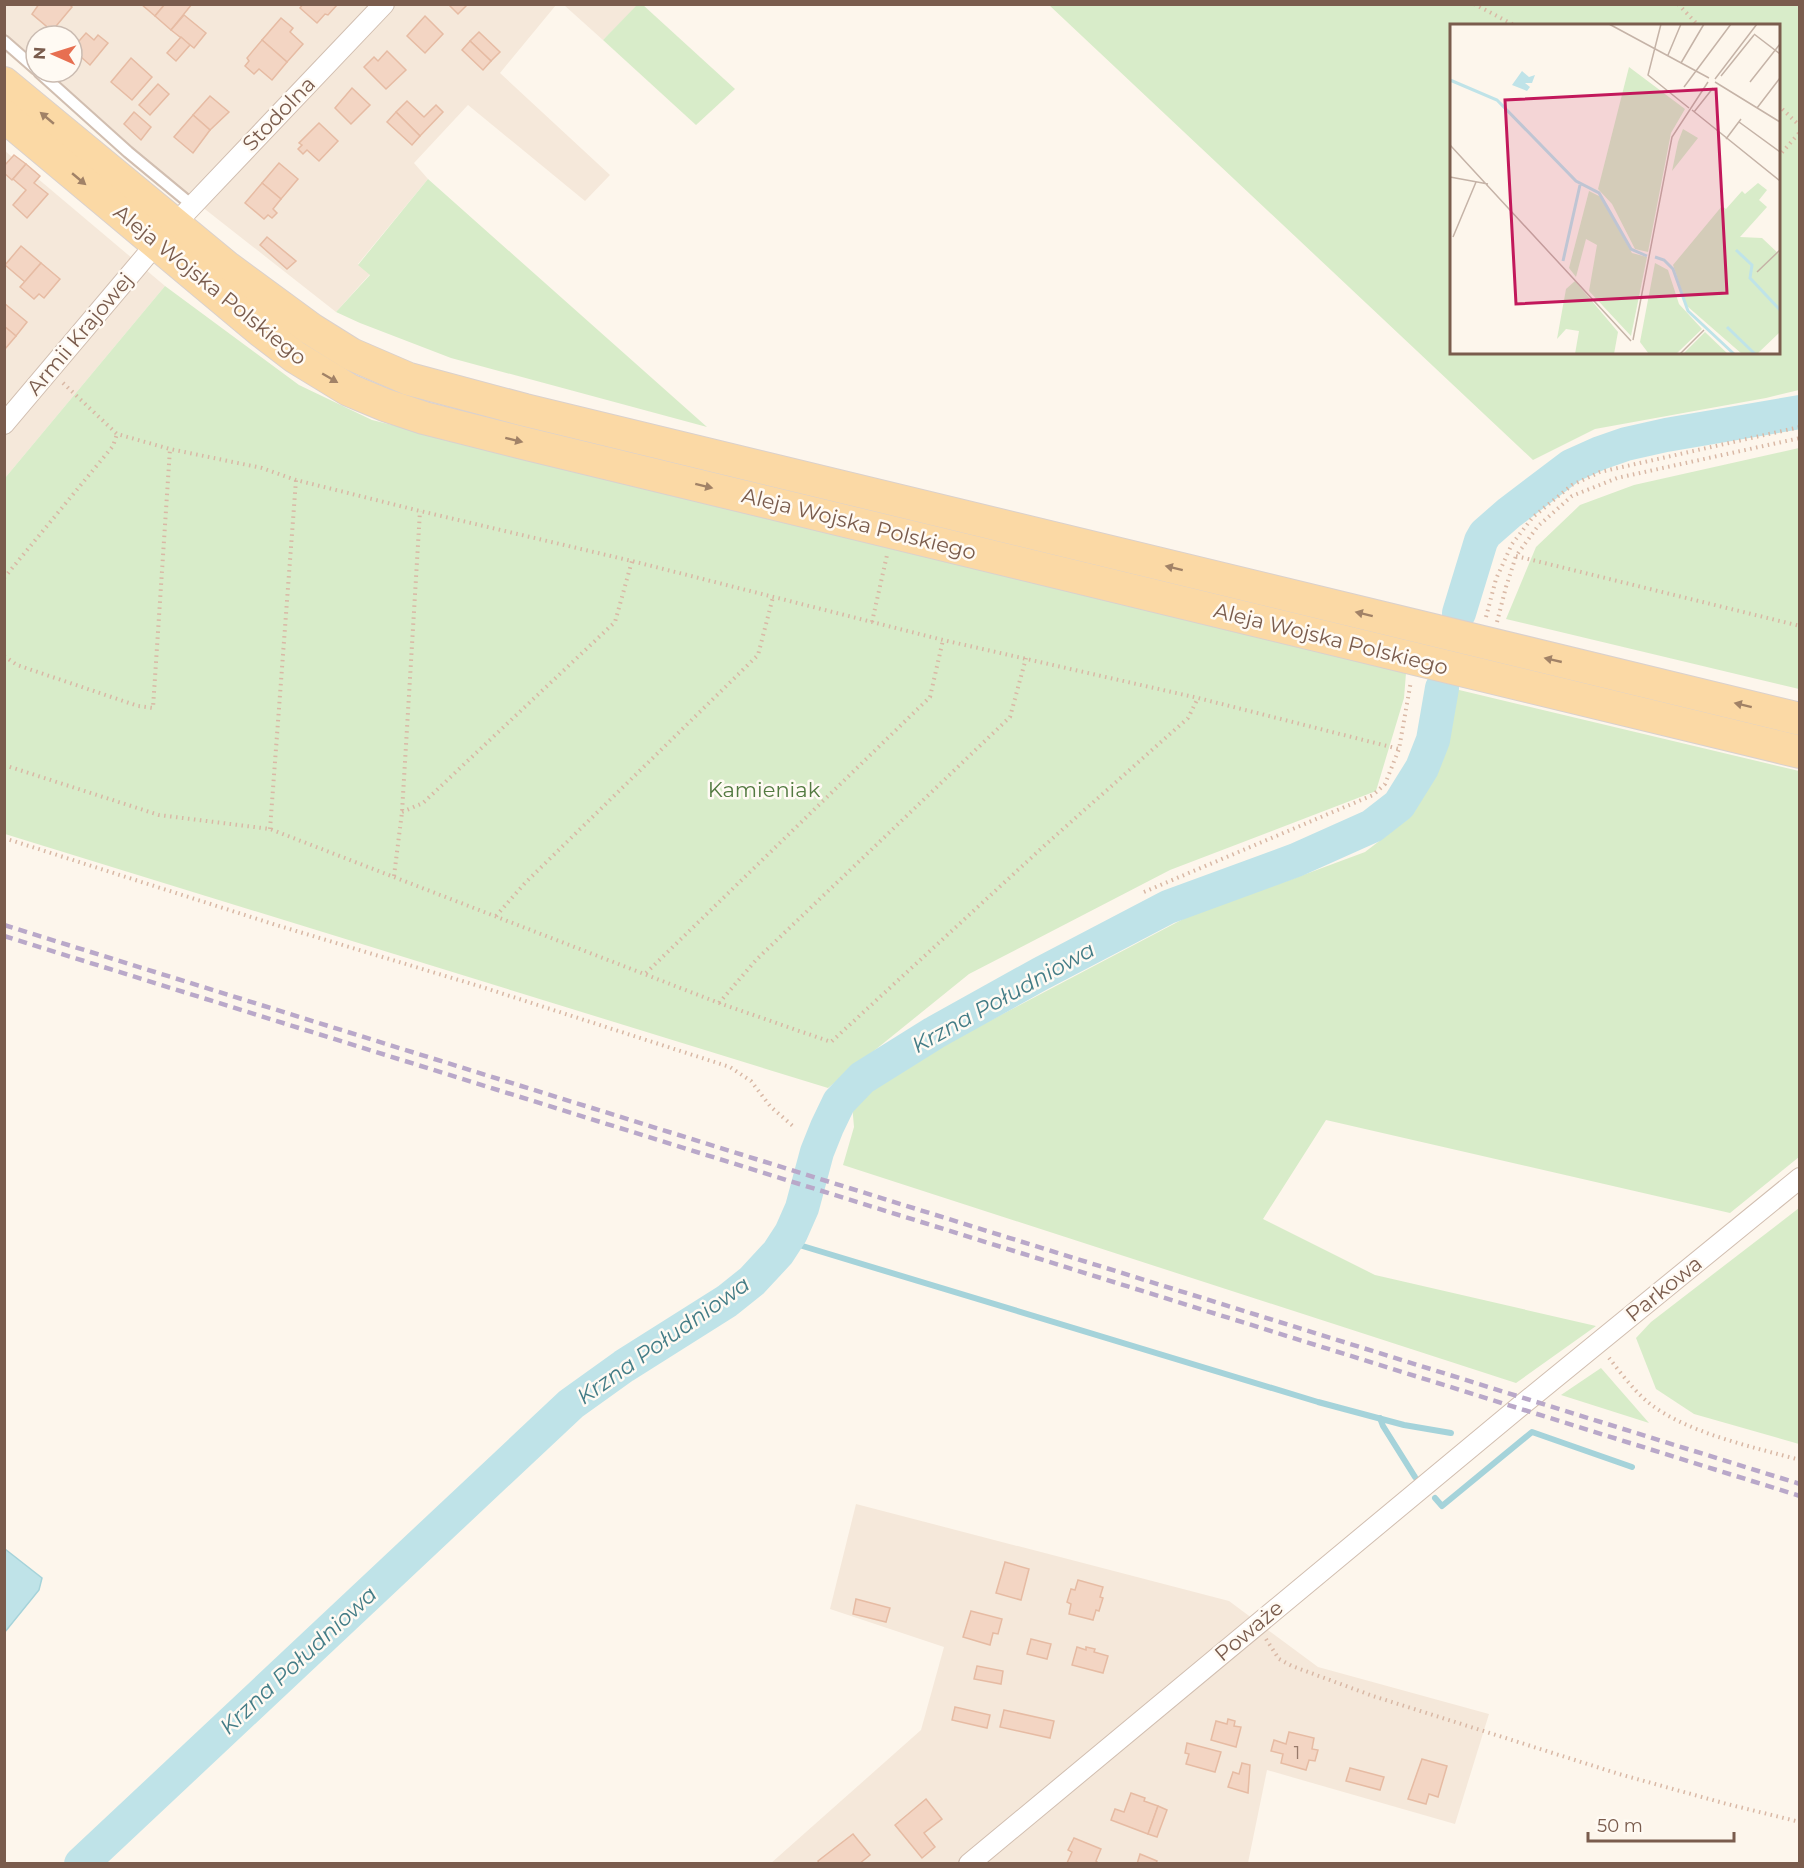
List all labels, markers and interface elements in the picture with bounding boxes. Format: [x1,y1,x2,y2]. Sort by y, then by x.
north arrow [24,24,84,84]
inset map [1450,24,1780,354]
text: N [30,46,49,60]
street label: Stodolna [237,71,320,156]
one-way arrow [39,113,54,125]
one-way arrow [71,172,86,185]
street label: Aleja Wojska Polskiego [109,199,312,370]
street label: Armii Krajowej [21,267,138,400]
one-way arrow [322,373,338,384]
one-way arrow [505,436,523,446]
one-way arrow [694,482,713,492]
street label: Aleja Wojska Polskiego [739,482,979,565]
one-way arrow [1165,562,1183,572]
street label: Aleja Wojska Polskiego [1211,597,1451,680]
one-way arrow [1354,608,1373,618]
one-way arrow [1544,654,1562,664]
one-way arrow [1733,700,1752,710]
park label: Kamieniak [708,777,821,802]
water label: Krzna Południowa [907,936,1099,1059]
street label: Parkowa [1621,1250,1707,1327]
water label: Krzna Południowa [572,1271,755,1410]
water label: Krzna Południowa [214,1581,382,1740]
street label: Poważe [1209,1595,1288,1666]
house number: 1 [1294,1742,1300,1764]
scale bar [1588,1805,1734,1843]
text: 50 m [1597,1815,1643,1837]

